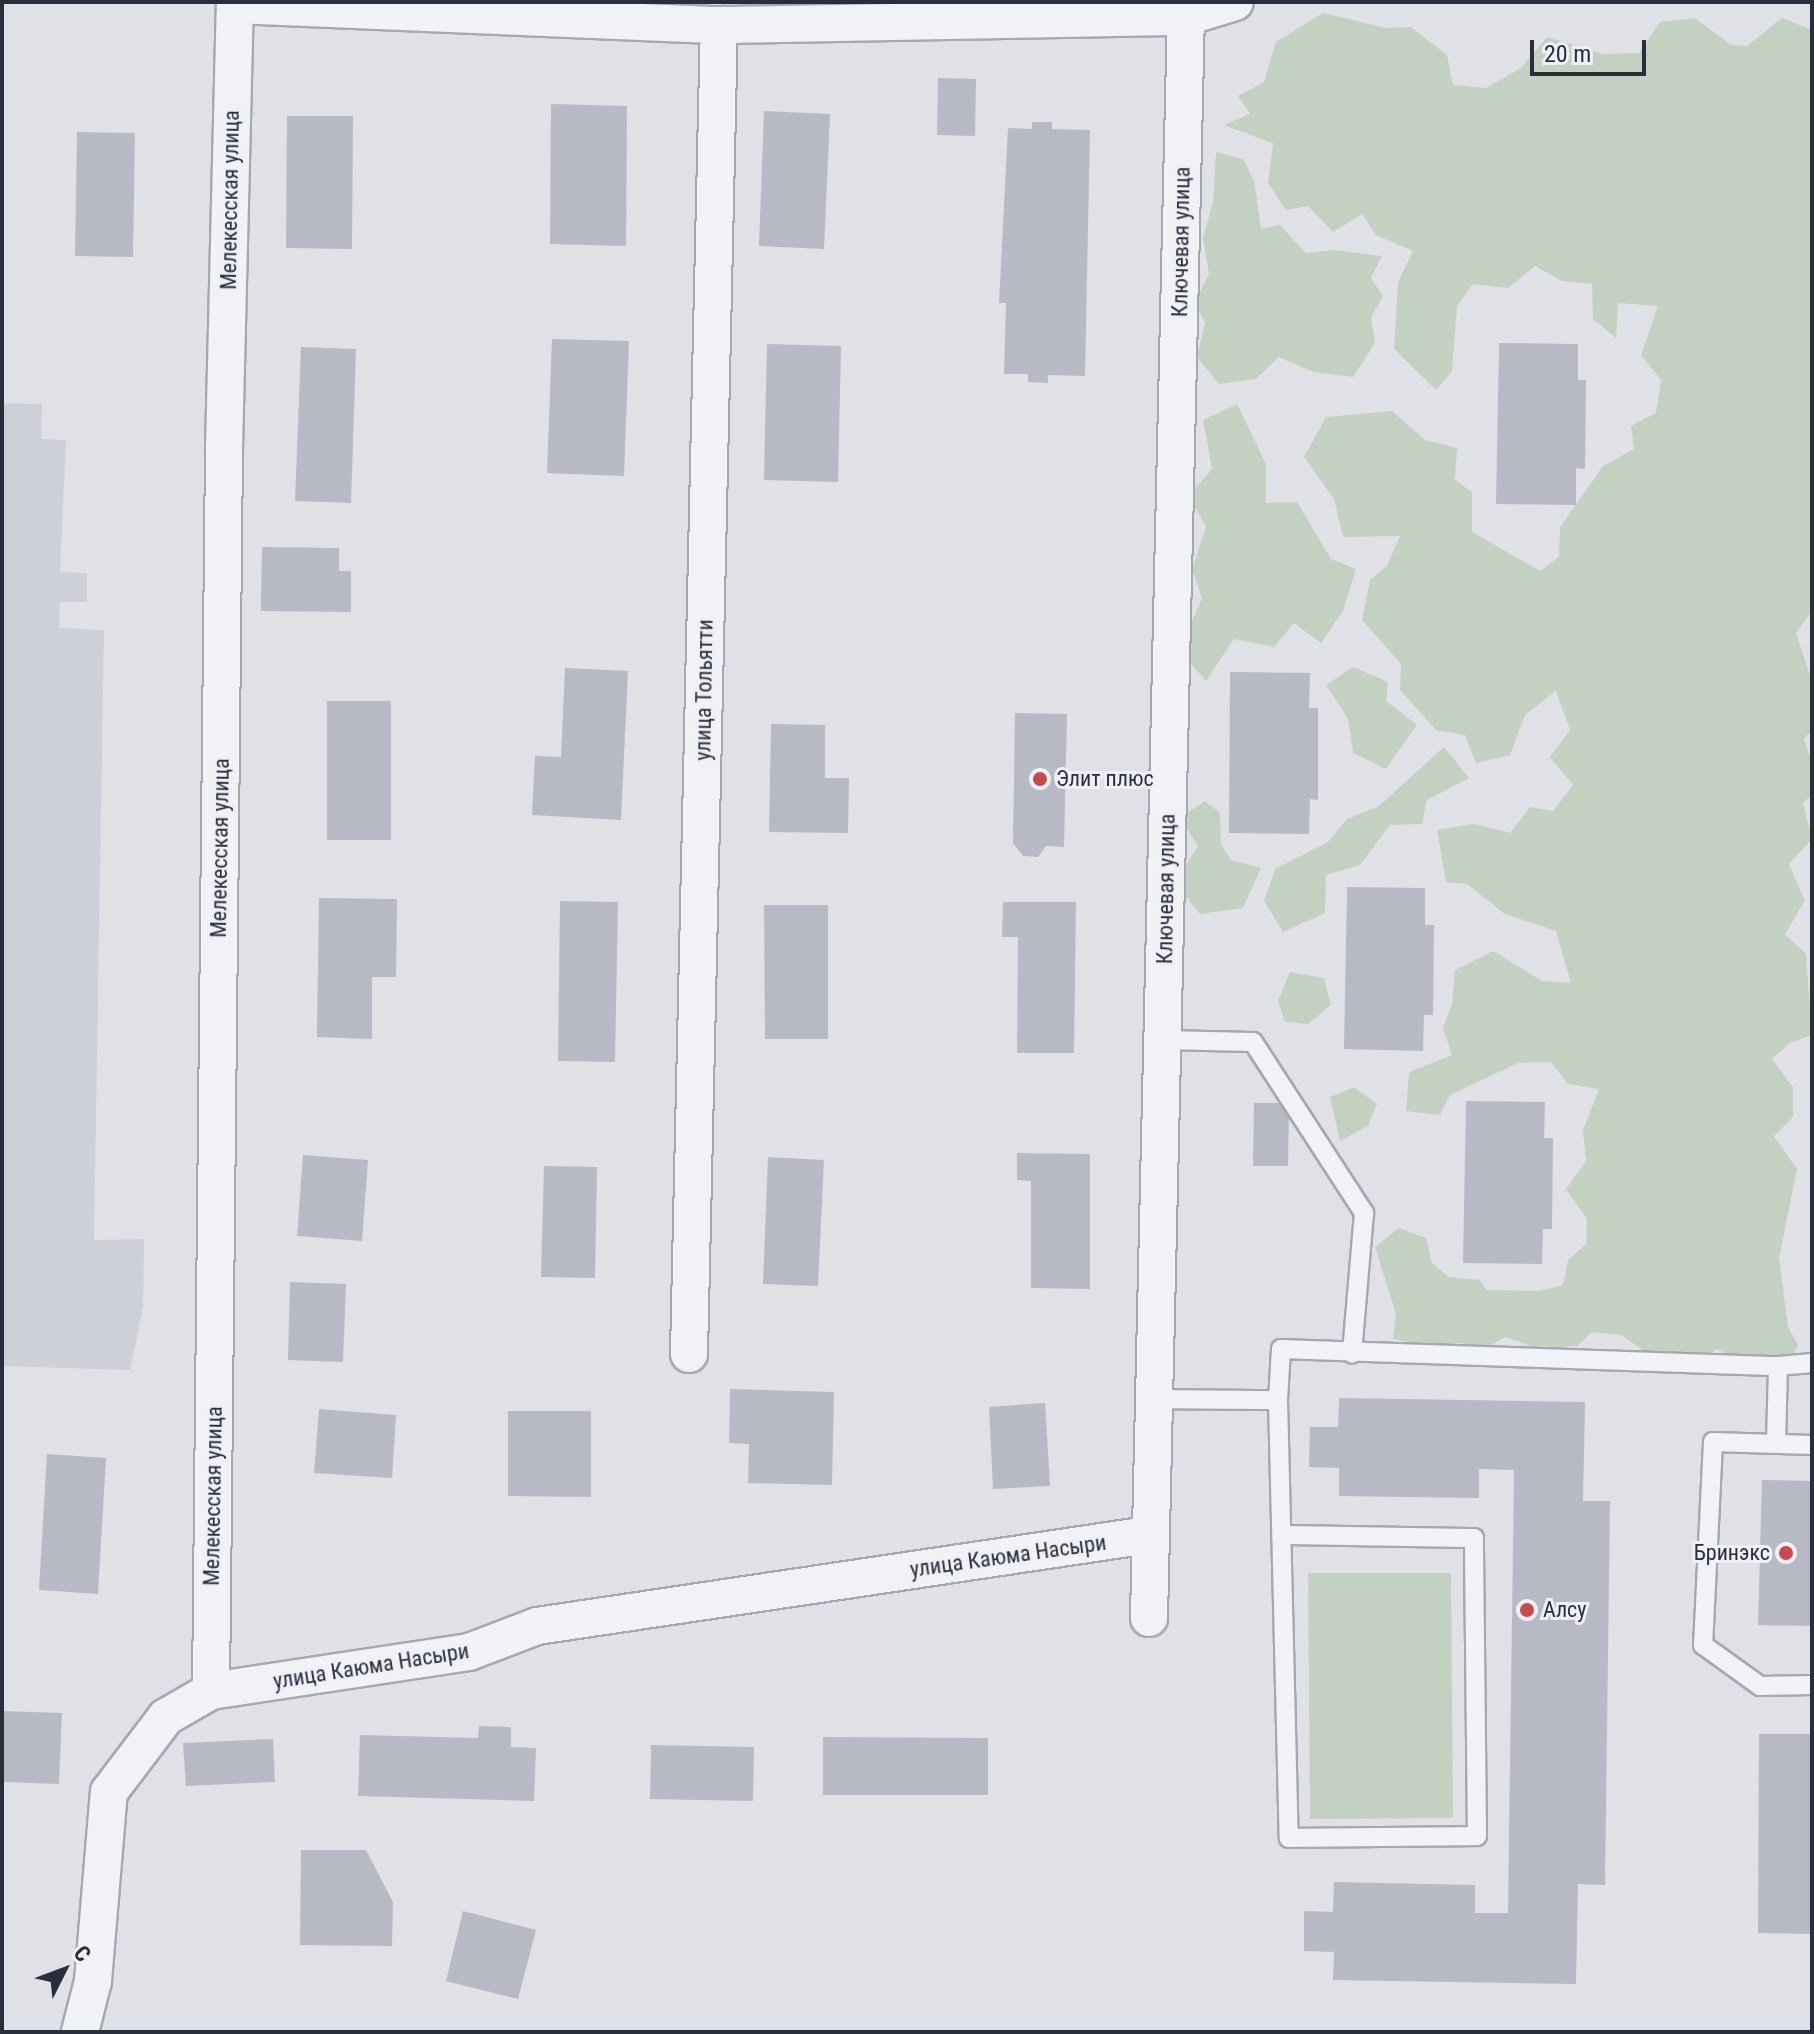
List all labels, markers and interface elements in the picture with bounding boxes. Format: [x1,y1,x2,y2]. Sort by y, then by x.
scale bar [1534,24,1650,74]
text: 20 m [1544,40,1591,68]
street label: Мелекесская улица [215,110,245,290]
street label: Ключевая улица [1166,167,1196,317]
street label: улица Тольятти [690,619,718,761]
street label: Мелекесская улица [205,758,235,938]
place label: Элит плюс [1056,766,1154,792]
marker: Элит плюс [1031,770,1049,788]
street label: Ключевая улица [1151,814,1181,964]
street label: Мелекесская улица [198,1406,228,1586]
street label: улица Каюма Насыри [908,1529,1108,1583]
place label: Бринэкс [1694,1540,1770,1566]
marker: Бринэкс [1777,1544,1795,1562]
place label: Алсу [1543,1597,1586,1623]
marker: Алсу [1518,1601,1536,1619]
street label: улица Каюма Насыри [271,1637,471,1695]
north arrow [24,1930,104,2010]
text: С [69,1941,96,1967]

